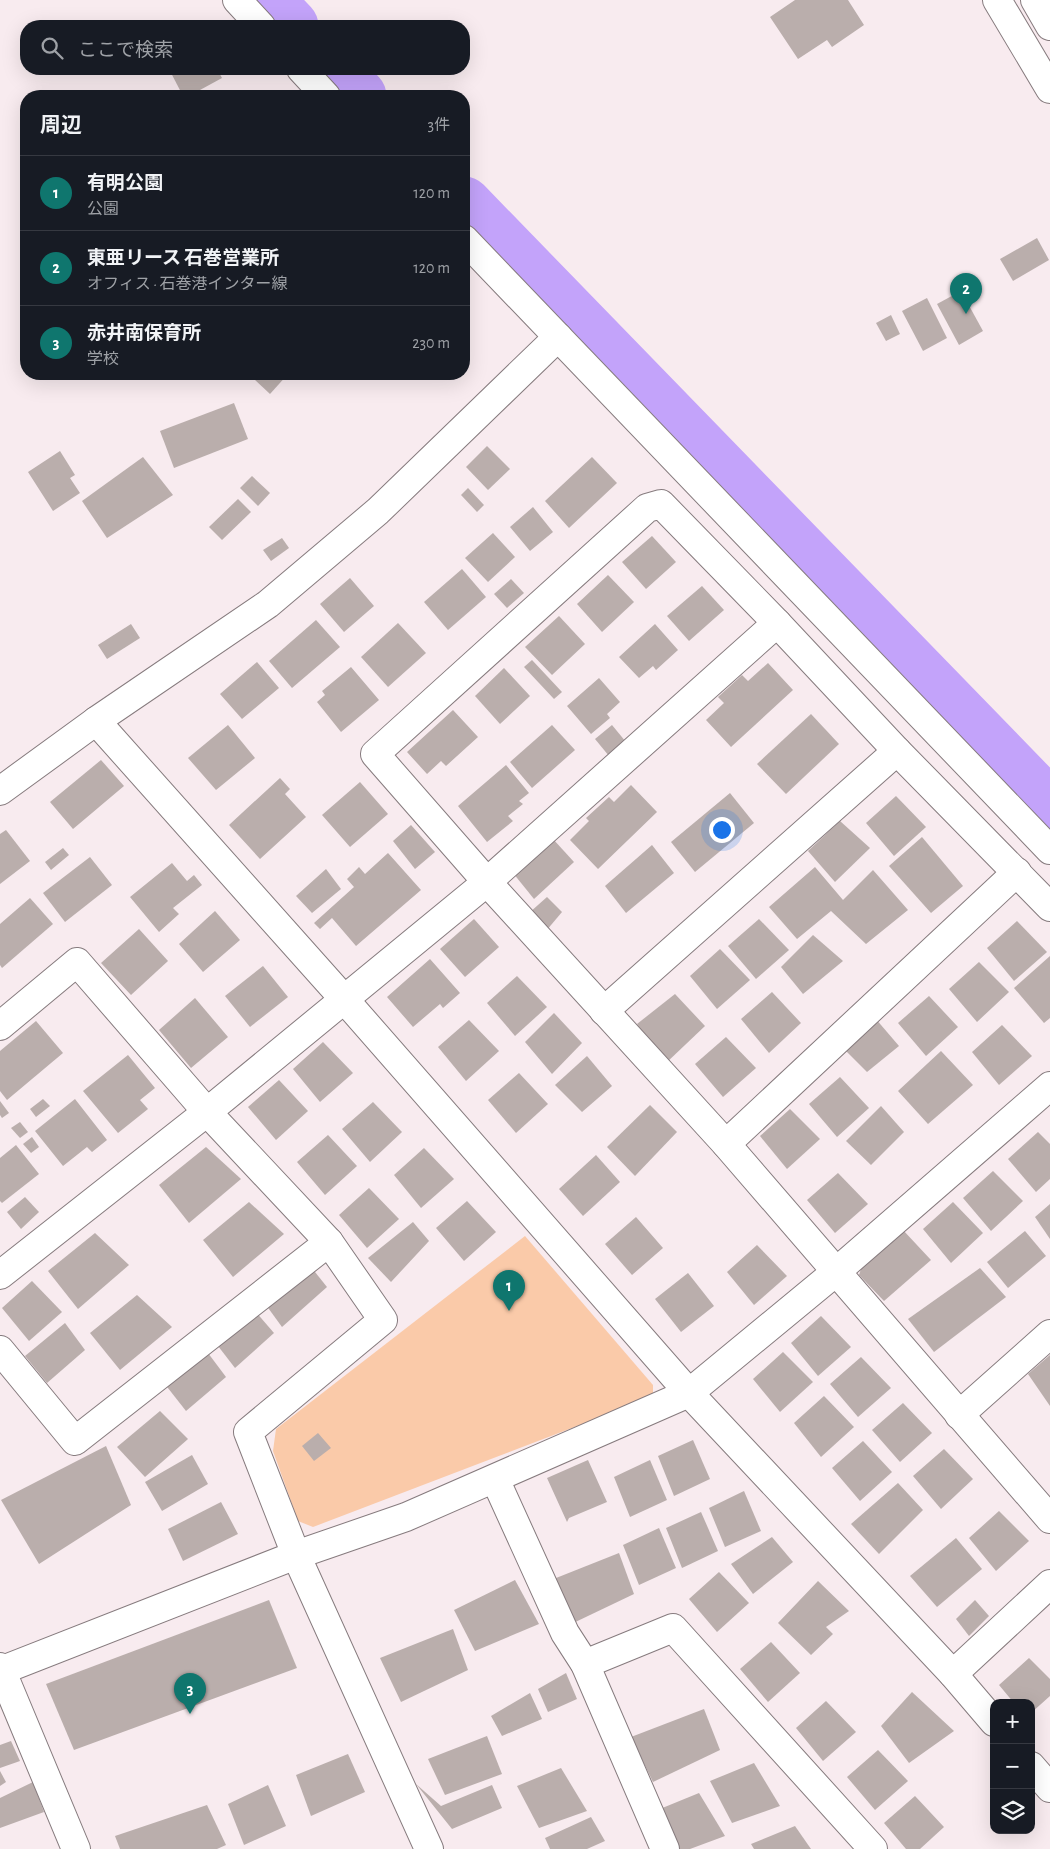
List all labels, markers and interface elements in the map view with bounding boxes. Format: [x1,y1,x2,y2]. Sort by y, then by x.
search box [20,20,470,75]
icon: search [38,34,66,62]
text: ここで検索 [78,41,173,60]
text: 周辺 [40,115,82,136]
text: 3件 [427,117,450,133]
text: 有明公園 [87,174,163,193]
text: 1 [53,185,59,201]
text: 120 m [413,185,450,201]
text: 公園 [87,201,119,217]
text: 東亜リース 石巻営業所 [87,249,279,268]
text: 2 [52,260,60,276]
text: 120 m [413,260,450,276]
pin: 2 [950,273,982,314]
text: オフィス · 石巻港インター線 [87,276,288,292]
text: 赤井南保育所 [87,324,201,343]
text: 3 [53,335,59,351]
text: 230 m [412,335,450,351]
text: 学校 [87,351,119,367]
your location [709,817,735,843]
pin: 1 [493,1270,525,1311]
pin: 3 [174,1673,206,1714]
map controls [990,1699,1035,1834]
button: + [990,1699,1035,1744]
button: − [990,1744,1035,1789]
button: layers [990,1789,1035,1834]

